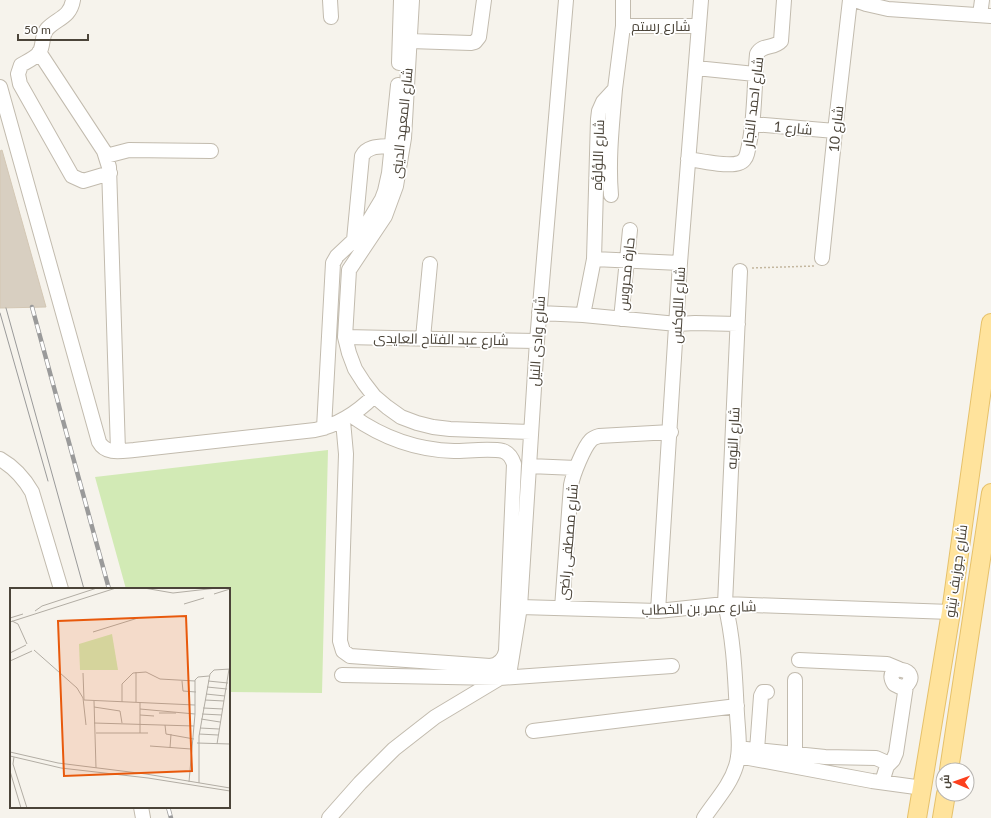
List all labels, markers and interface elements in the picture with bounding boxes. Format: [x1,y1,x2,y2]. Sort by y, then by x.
scale bar [18,16,88,42]
street label: شارع رستم [631,17,691,36]
text: 50 m [24,22,51,37]
street label: شارع احمد النجار [738,56,767,149]
street label: شارع المعهد الدينى [387,67,417,179]
street label: شارع 10 [825,105,847,153]
street label: شارع 1 [773,117,813,139]
street label: شارع اللؤلؤه [588,119,608,191]
street label: حارة محروس [613,236,638,311]
street label: شارع اللوكس [667,266,689,344]
street label: شارع وادى النيل [525,295,549,387]
street label: شارع عبد الفتاح العايدى [373,329,509,349]
street label: شارع النوبه [722,406,744,470]
street label: شارع مصطفى راضى [554,483,582,601]
street label: شارع جوزيف تيتو [941,523,971,619]
inset map [10,588,230,808]
street label: شارع عمر بن الخطاب [641,597,757,619]
north arrow [935,762,975,802]
text: ش [938,774,952,789]

